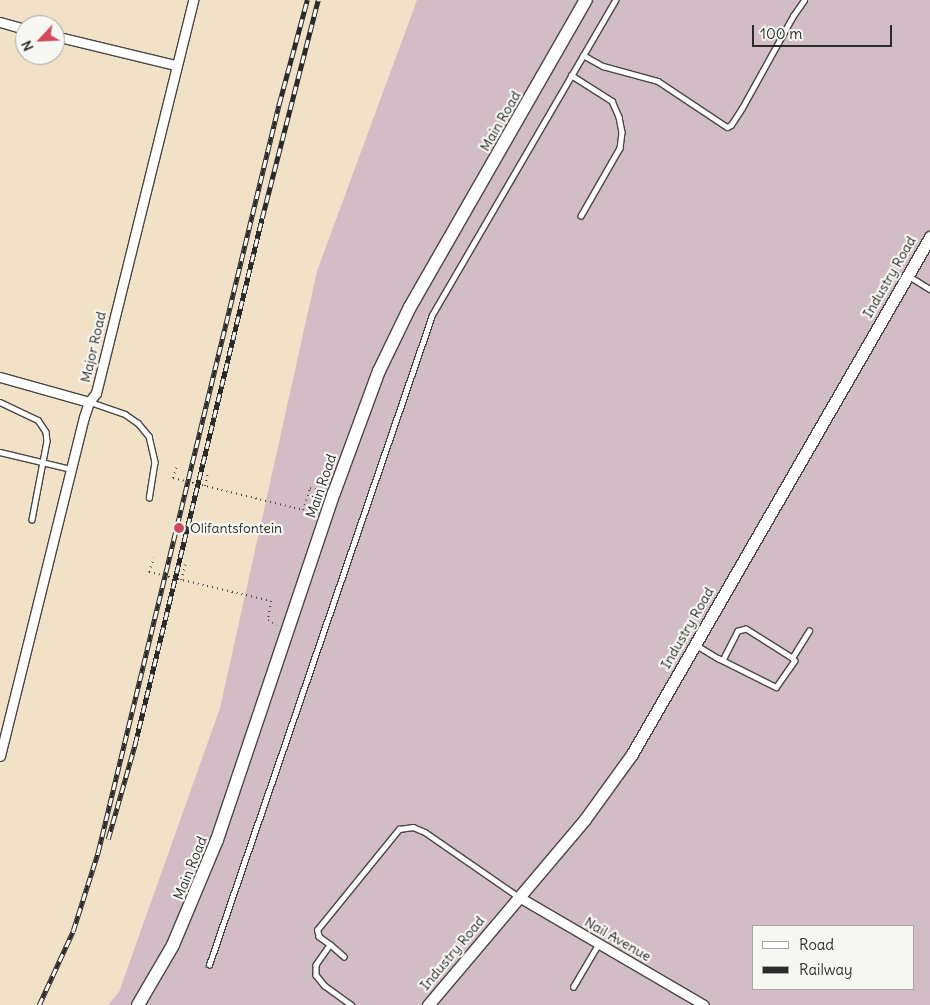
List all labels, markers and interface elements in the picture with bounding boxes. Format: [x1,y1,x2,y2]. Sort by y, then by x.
north arrow [15,15,65,65]
scale bar [755,15,895,47]
text: 100 m [760,24,802,43]
text: N [17,38,38,54]
street label: Main Road [476,88,524,154]
street label: Industry Road [859,233,919,321]
street label: Major Road [77,310,109,384]
street label: Main Road [302,452,340,520]
place label: Olifantsfontein [190,520,282,536]
marker: Olifantsfontein [172,521,186,535]
street label: Industry Road [657,584,717,672]
street label: Main Road [170,834,210,902]
street label: Industry Road [416,913,488,993]
street label: Nail Avenue [582,913,654,965]
legend [752,925,915,990]
text: Road [799,935,834,954]
text: Railway [799,960,853,979]

